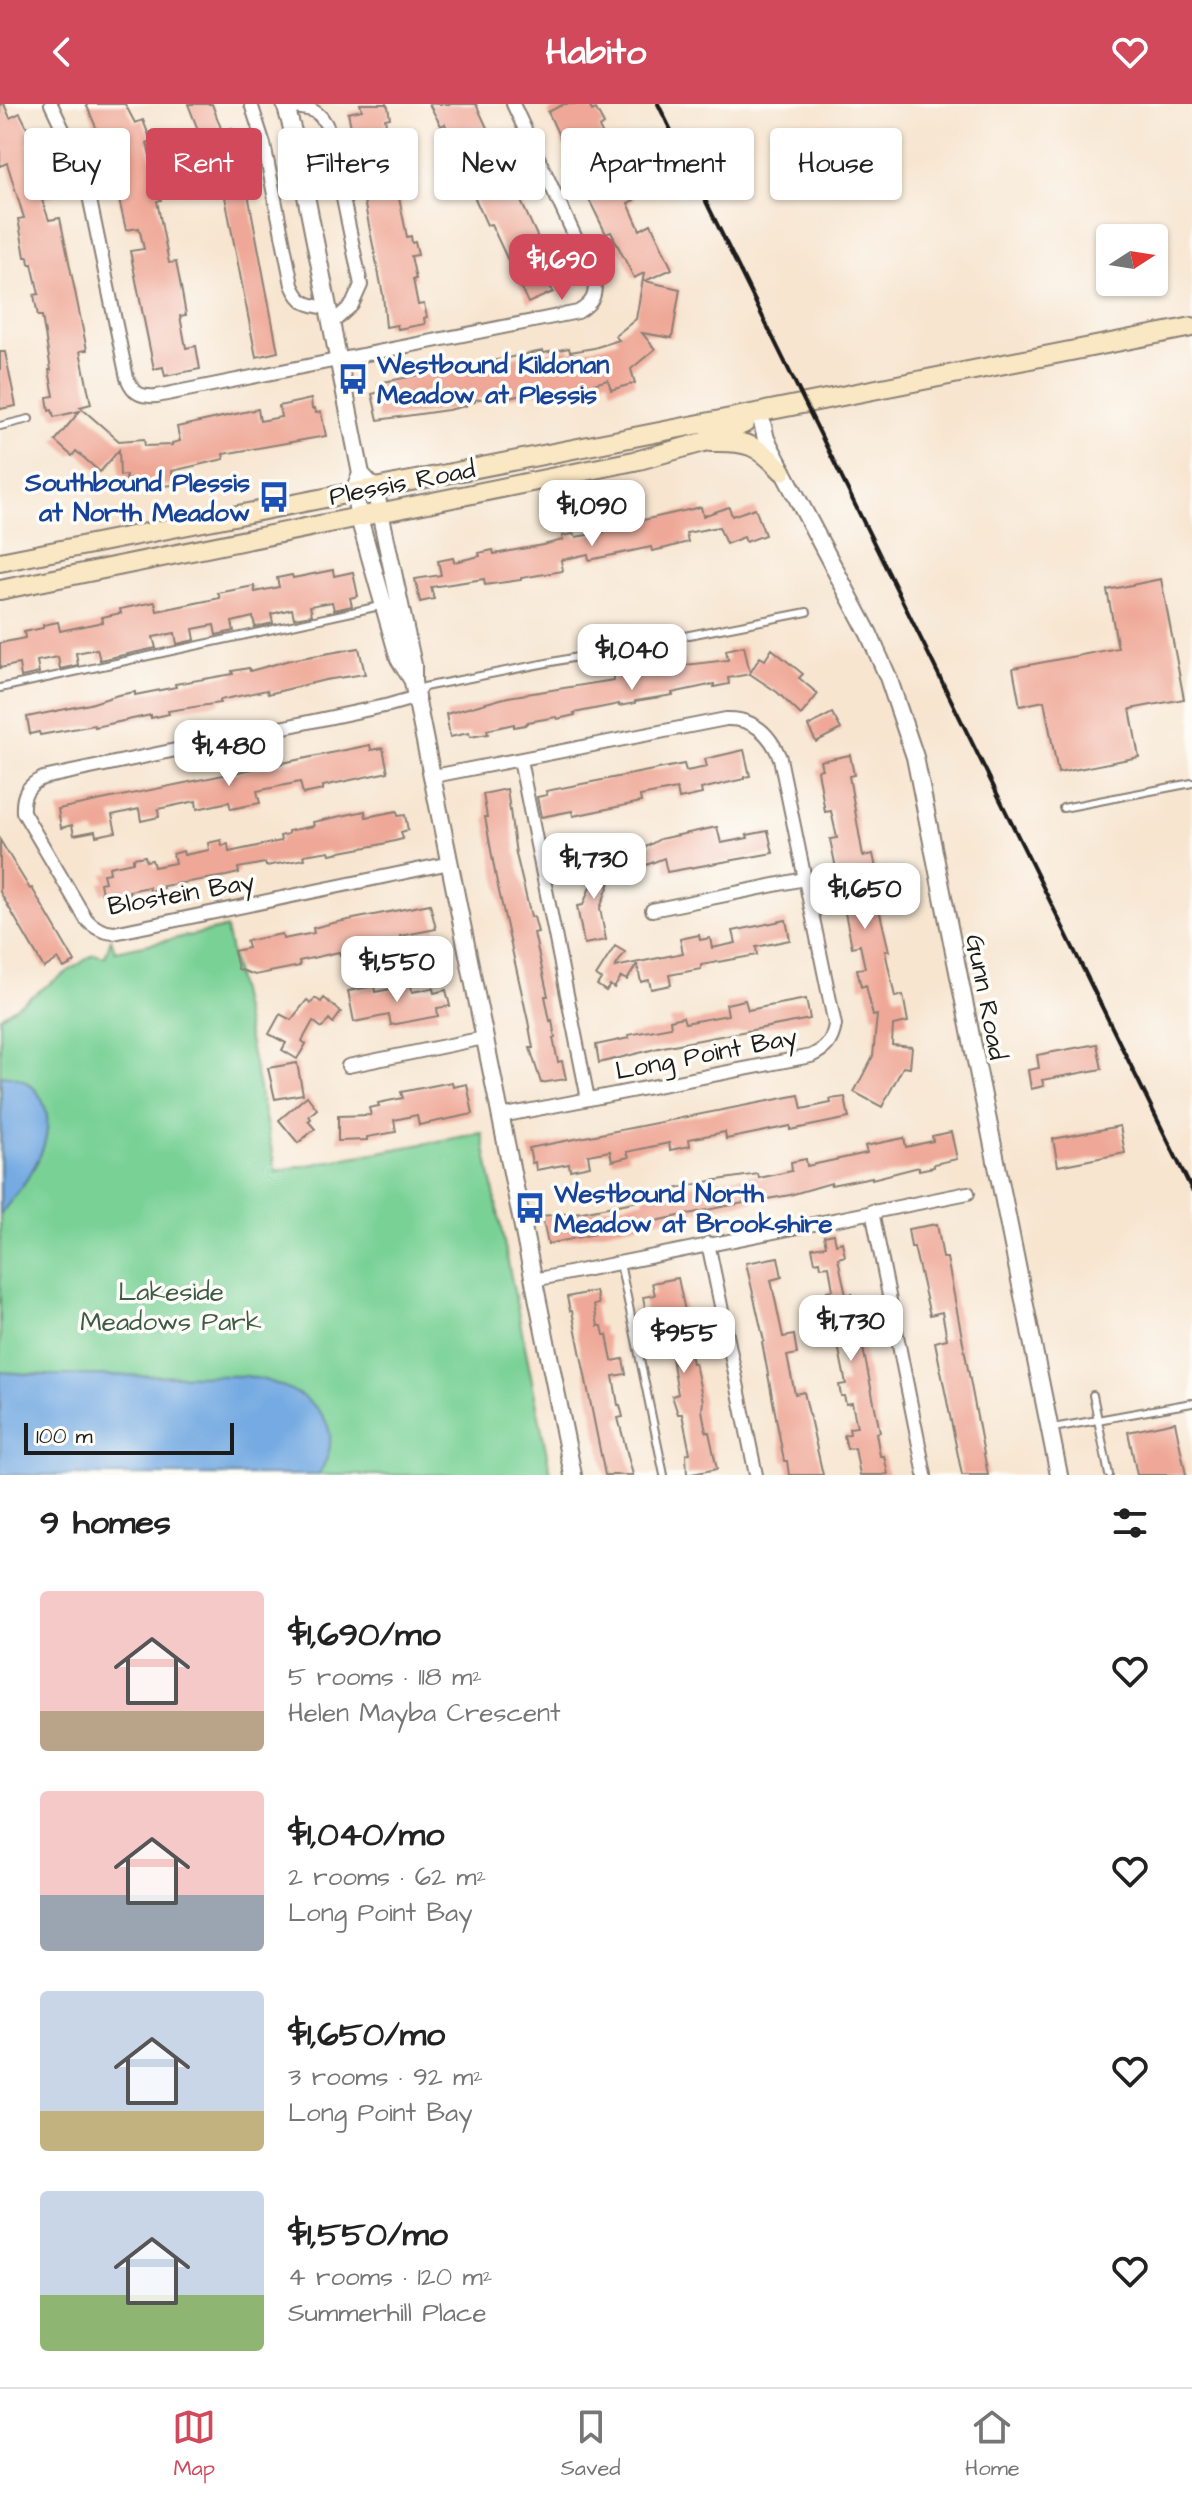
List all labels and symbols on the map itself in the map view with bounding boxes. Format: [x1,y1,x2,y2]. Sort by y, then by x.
north arrow [1096,224,1168,296]
pin: $1,690 [497,234,627,302]
place label: Westbound Kildonan Meadow at Plessis [376,347,609,413]
bus stop icon: Westbound Kildonan Meadow at Plessis [336,362,370,396]
street label: Plessis Road [326,451,478,515]
place label: Southbound Plessis at North Meadow [24,465,250,531]
bus stop icon: Southbound Plessis at North Meadow [257,480,291,514]
pin: $1,090 [527,480,657,548]
pin: $1,040 [567,624,697,692]
pin: $1,480 [164,720,294,788]
pin: $1,730 [529,833,659,901]
street label: Blostein Bay [105,863,258,927]
pin: $1,650 [800,863,930,931]
street label: Gunn Road [956,931,1016,1063]
pin: $1,550 [332,936,462,1004]
street label: Long Point Bay [612,1019,801,1091]
place label: Westbound North Meadow at Brookshire [553,1176,833,1242]
bus stop icon: Westbound North Meadow at Brookshire [513,1191,547,1225]
park label: Lakeside Meadows Park [80,1274,262,1340]
pin: $1,730 [786,1295,916,1363]
pin: $955 [637,1307,731,1375]
scale bar [24,1419,234,1455]

